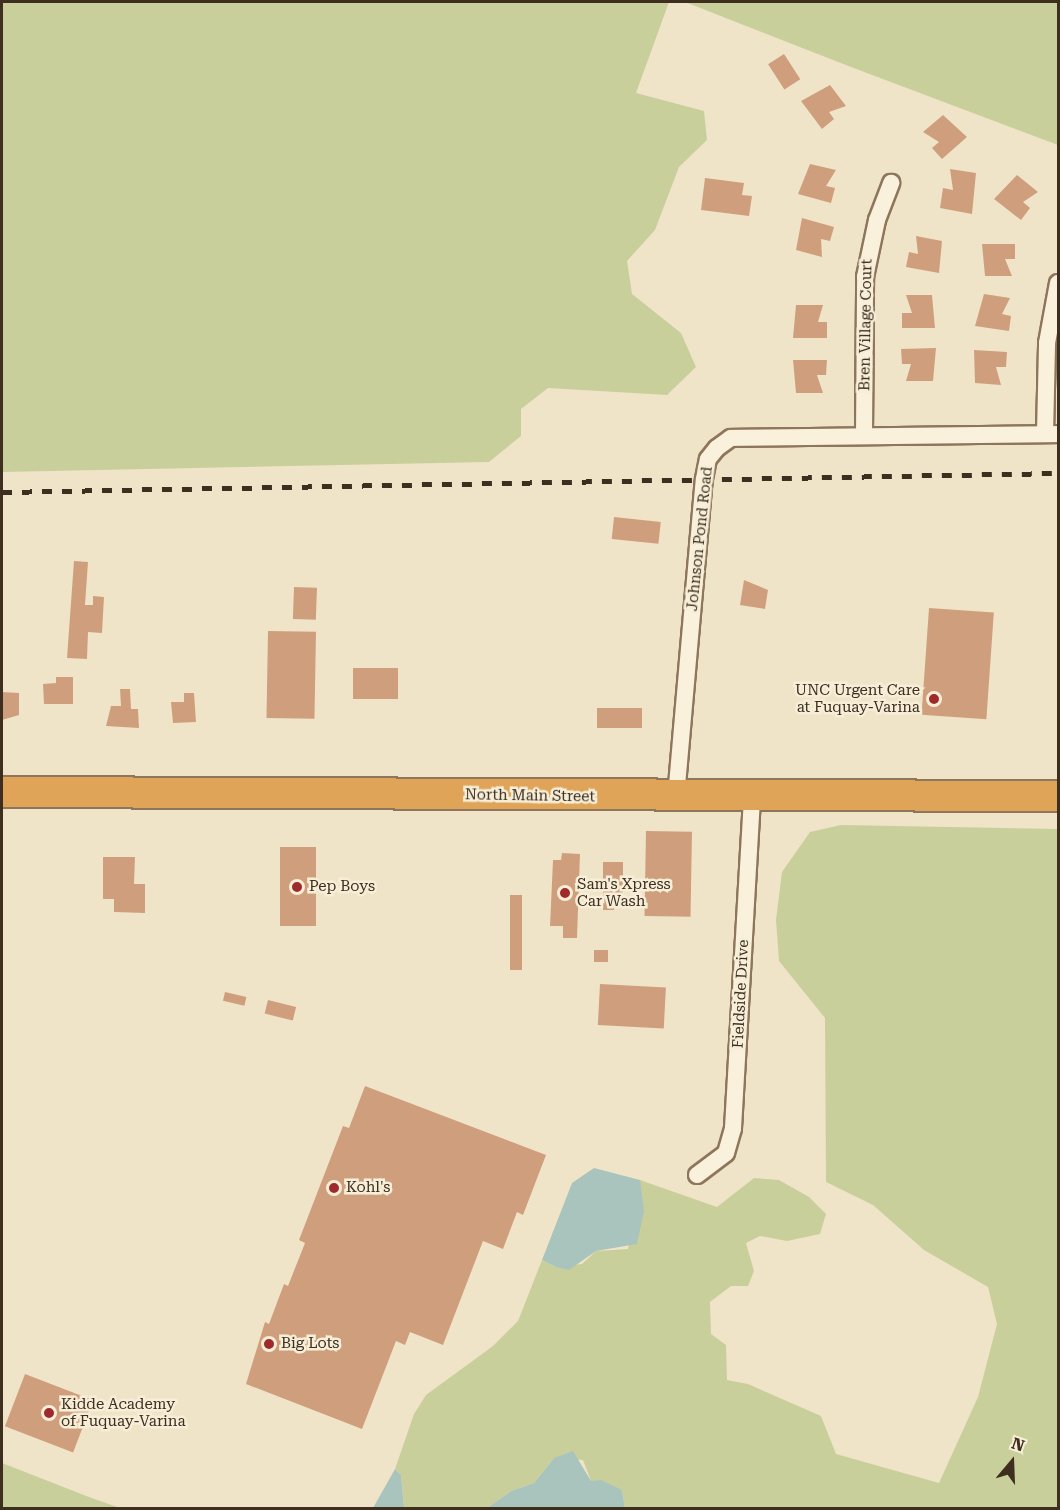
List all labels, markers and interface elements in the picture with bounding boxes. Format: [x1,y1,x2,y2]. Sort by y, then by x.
street label: Bren Village Court [856,259,876,391]
street label: Johnson Pond Road [683,466,717,612]
place label: UNC Urgent Care at Fuquay-Varina [795,681,920,716]
marker: UNC Urgent Care at Fuquay-Varina [925,690,943,708]
street label: North Main Street [465,786,595,806]
place label: Sam's Xpress Car Wash [577,875,671,910]
place label: Pep Boys [309,878,375,896]
marker: Pep Boys [290,880,304,894]
marker: Sam's Xpress Car Wash [558,886,572,900]
street label: Fieldside Drive [729,939,753,1049]
place label: Kohl's [346,1179,390,1197]
marker: Kohl's [327,1181,341,1195]
place label: Big Lots [281,1335,339,1353]
marker: Big Lots [262,1337,276,1351]
place label: Kidde Academy of Fuquay-Varina [61,1395,186,1430]
marker: Kidde Academy of Fuquay-Varina [42,1406,56,1420]
north arrow [982,1432,1042,1492]
text: N [1009,1434,1027,1455]

